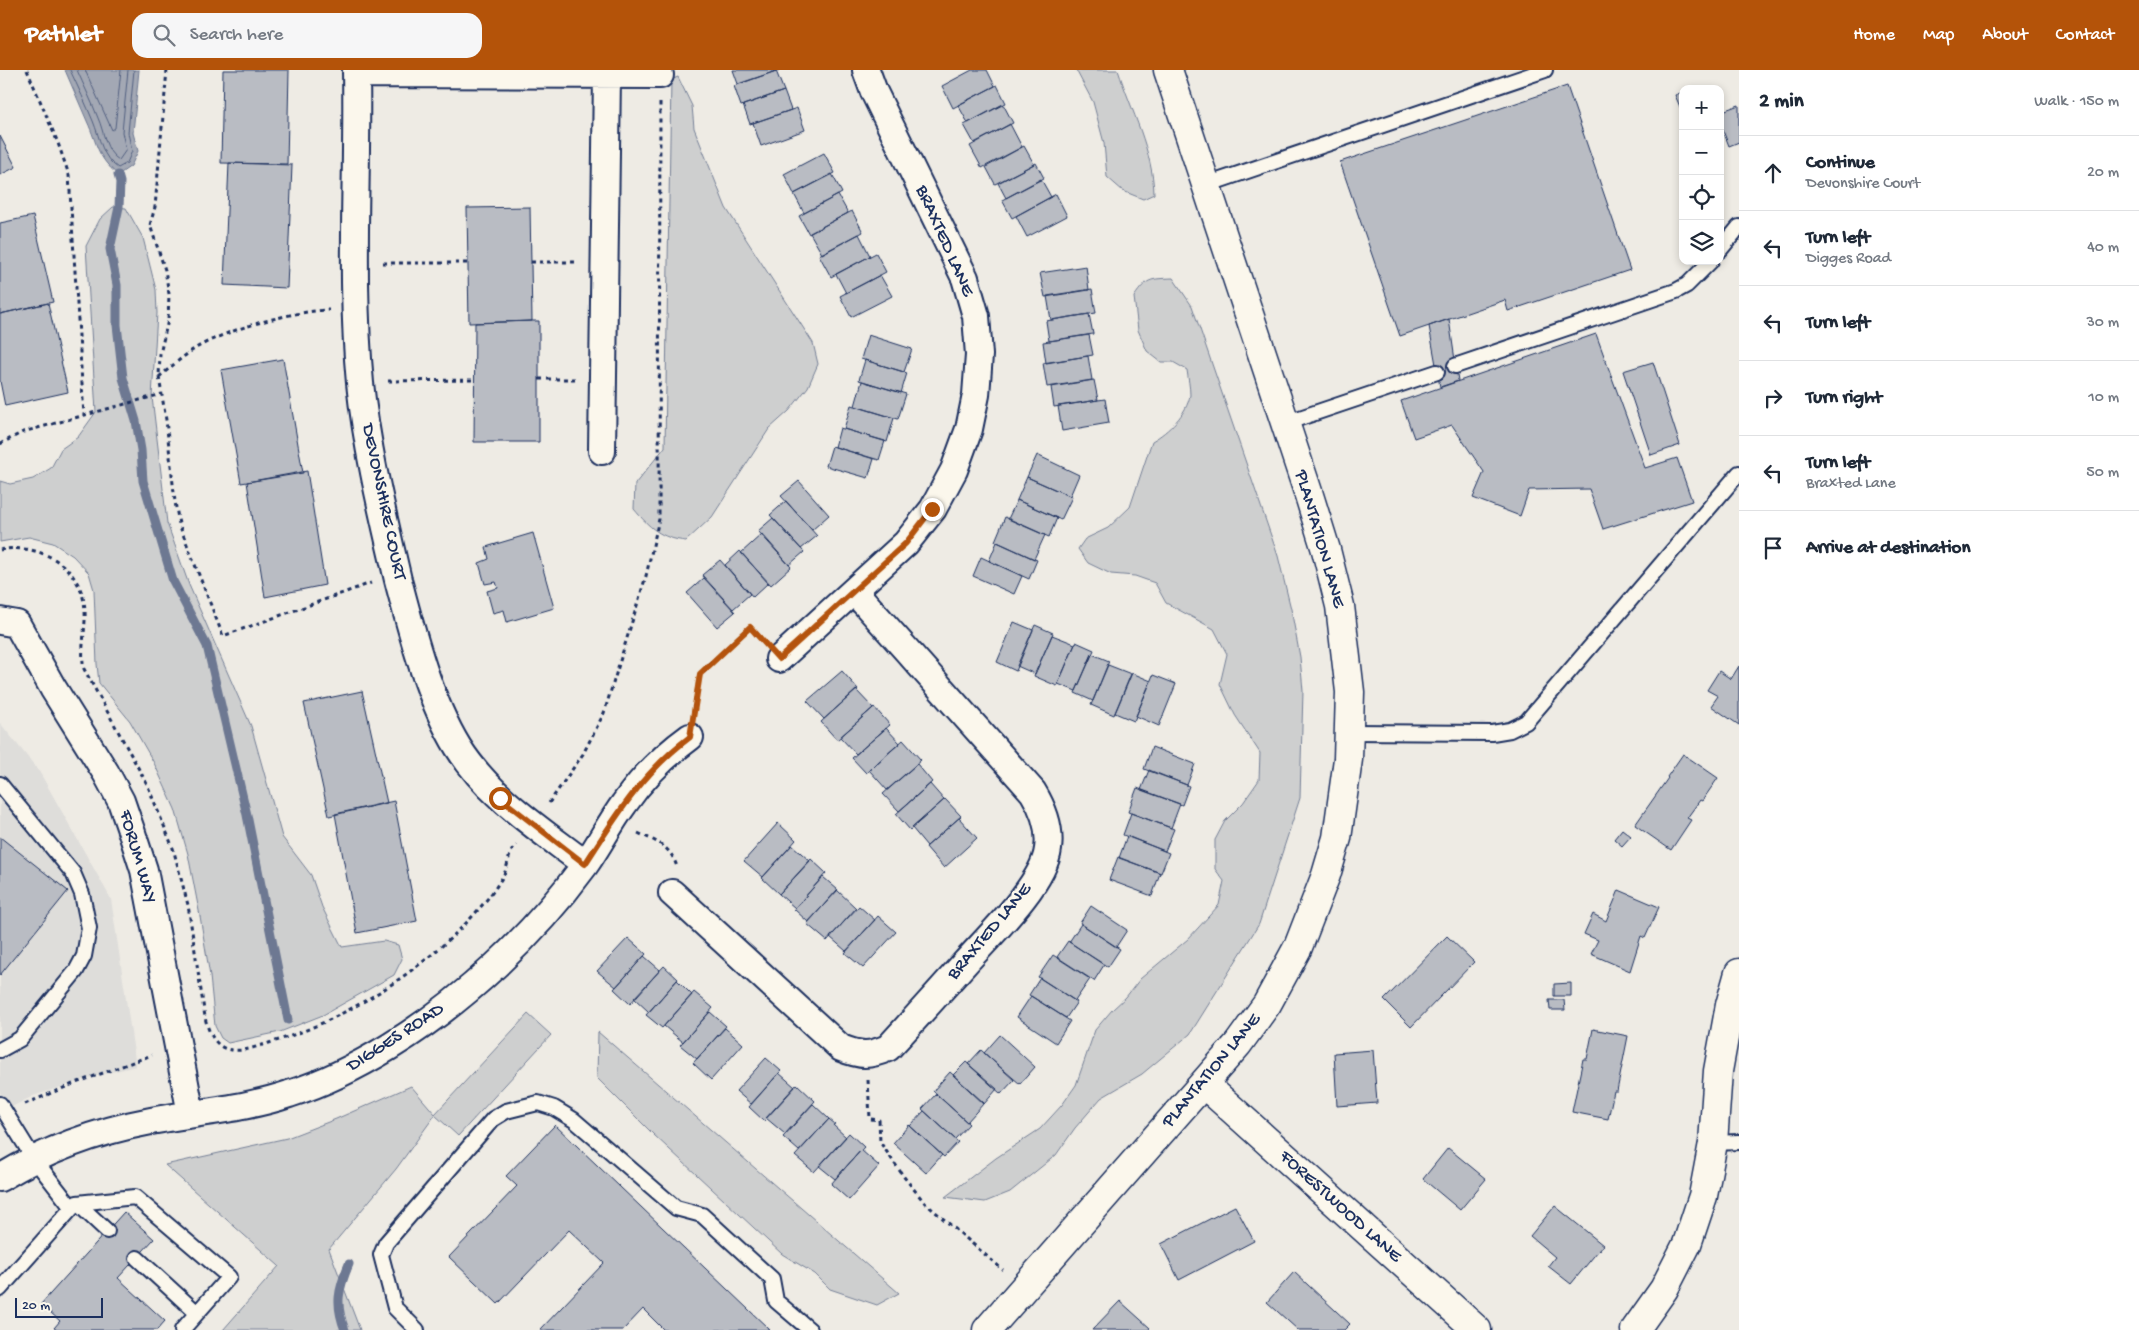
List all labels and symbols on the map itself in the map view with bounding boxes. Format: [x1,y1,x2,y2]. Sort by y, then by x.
street label: BRAXTED LANE [909,181,979,301]
street label: DEVONSHIRE COURT [355,420,411,583]
street label: PLANTATION LANE [1288,467,1350,612]
route end [921,498,944,521]
route start [489,787,512,810]
street label: FORUM WAY [112,807,161,906]
street label: BRAXTED LANE [942,878,1038,986]
street label: DIGGES ROAD [341,998,449,1079]
street label: PLANTATION LANE [1157,1008,1267,1134]
street label: FORESTWOOD LANE [1273,1145,1407,1269]
scale bar [15,1295,102,1318]

